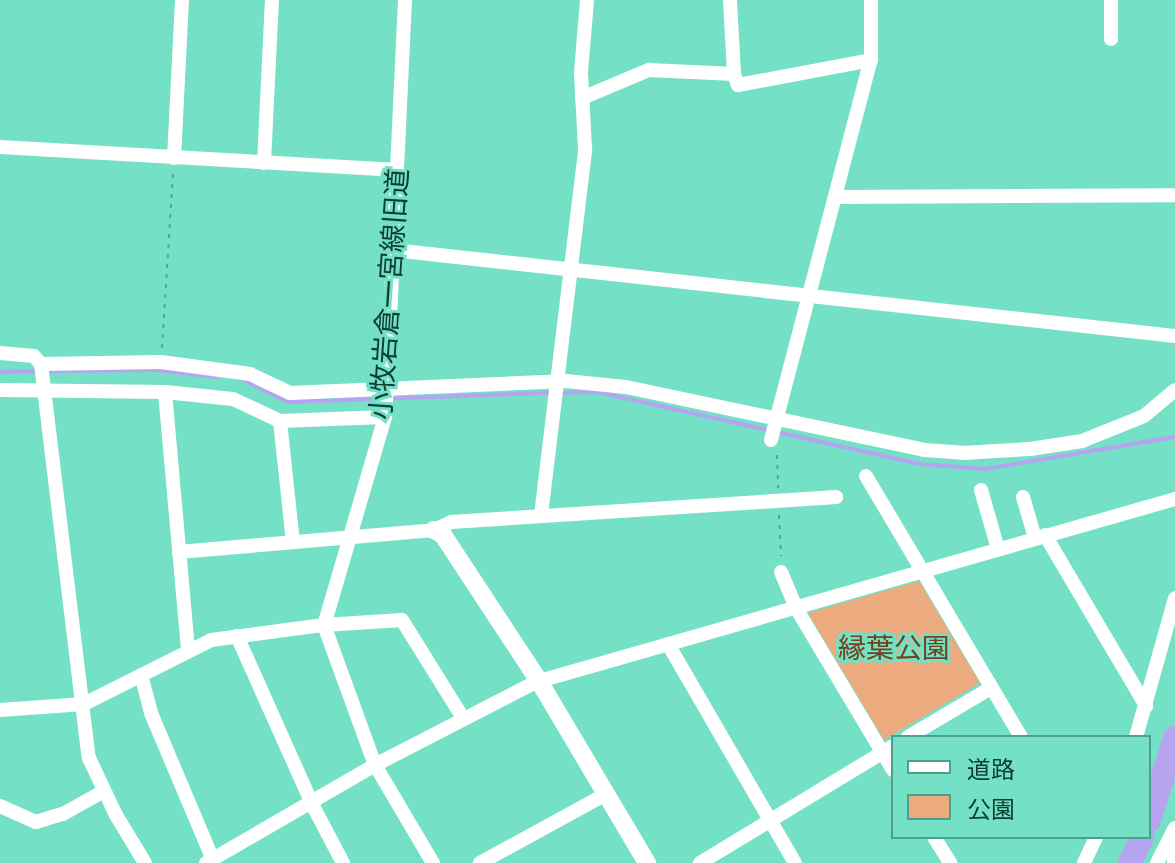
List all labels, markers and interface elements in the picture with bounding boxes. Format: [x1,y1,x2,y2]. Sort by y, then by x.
street label: 小牧岩倉一宮線旧道 [363,167,415,421]
park label: 縁葉公園 [838,631,950,665]
legend [891,735,1151,839]
text: 道路 [967,753,1015,785]
text: 公園 [967,793,1015,825]

